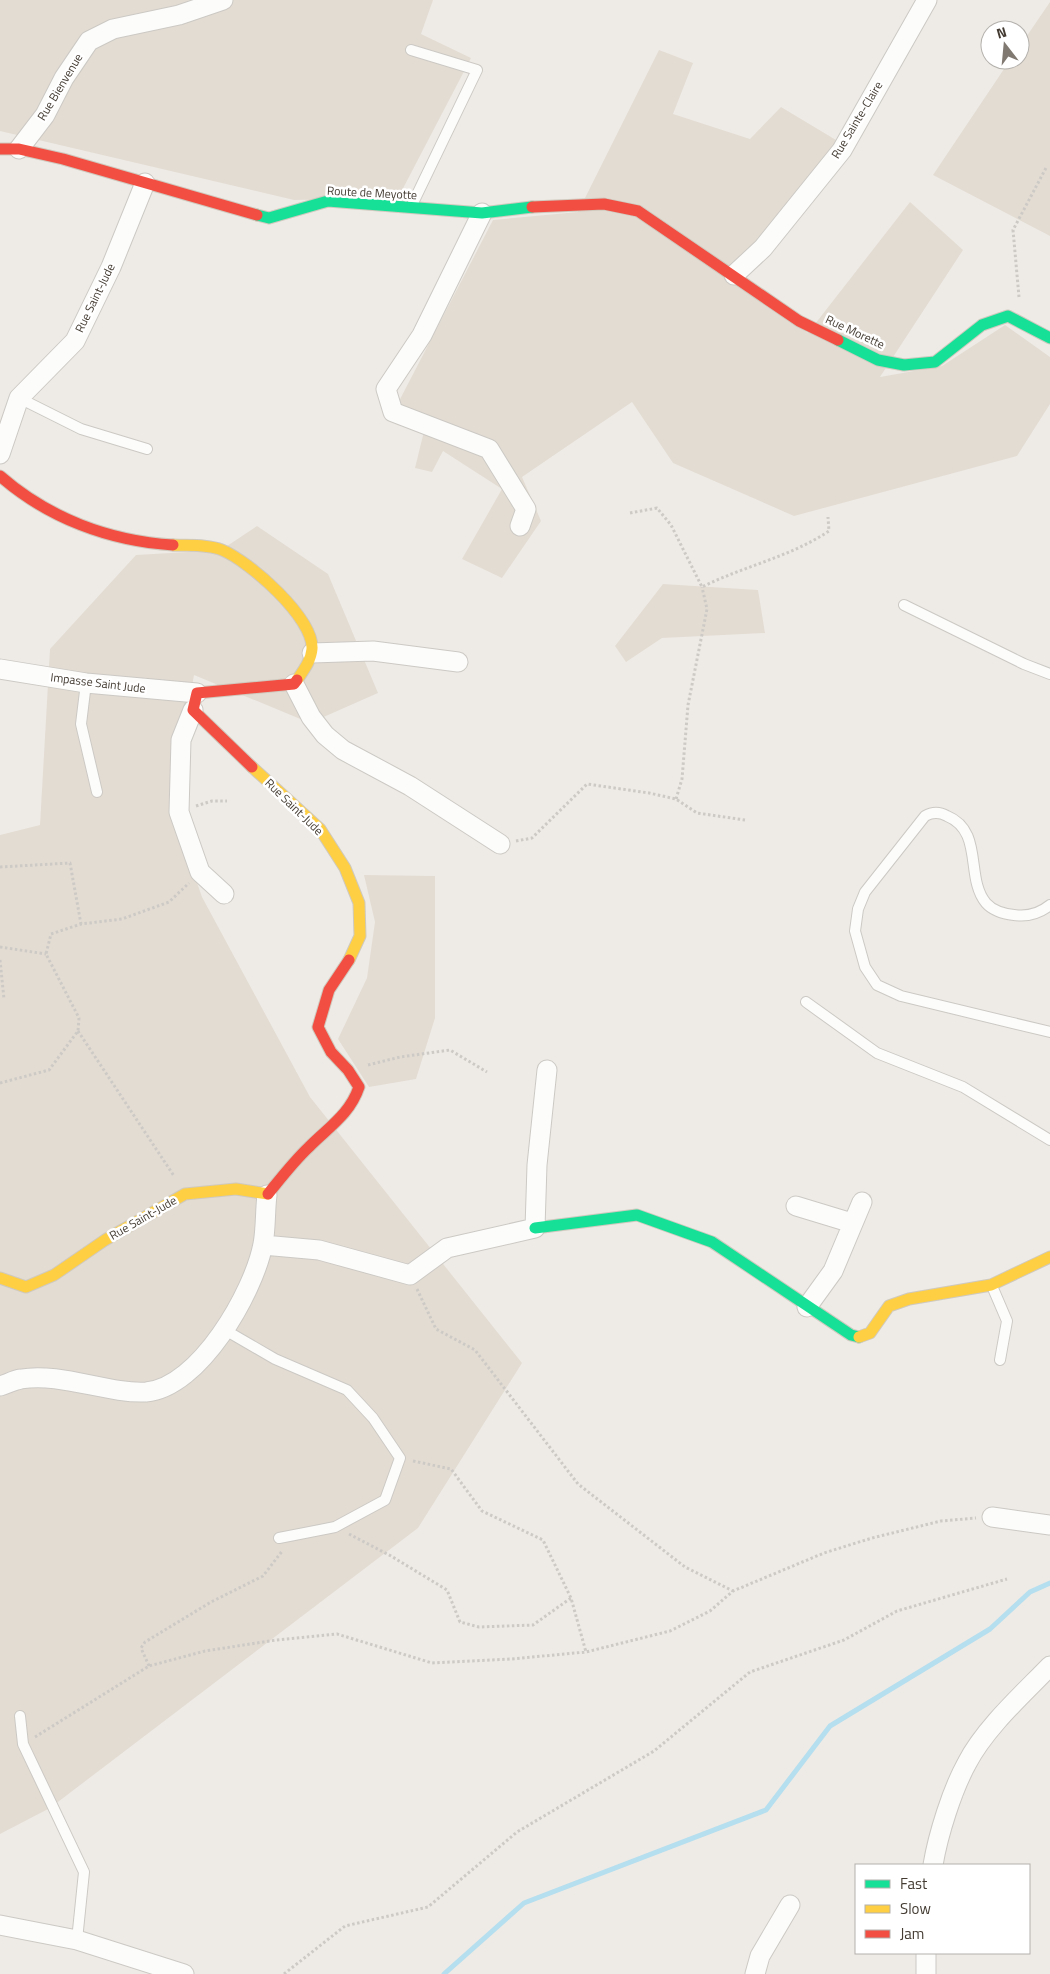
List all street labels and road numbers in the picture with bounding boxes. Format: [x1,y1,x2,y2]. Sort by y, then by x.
street label: Rue Bienvenue [32,49,87,124]
street label: Rue Sainte-Claire [826,77,887,162]
street label: Route de Meyotte [326,181,418,204]
street label: Rue Saint-Jude [70,260,120,336]
street label: Rue Morette [822,310,888,354]
street label: Impasse Saint Jude [49,667,147,698]
street label: Rue Saint-Jude [261,774,328,840]
street label: Rue Saint-Jude [105,1191,180,1245]

